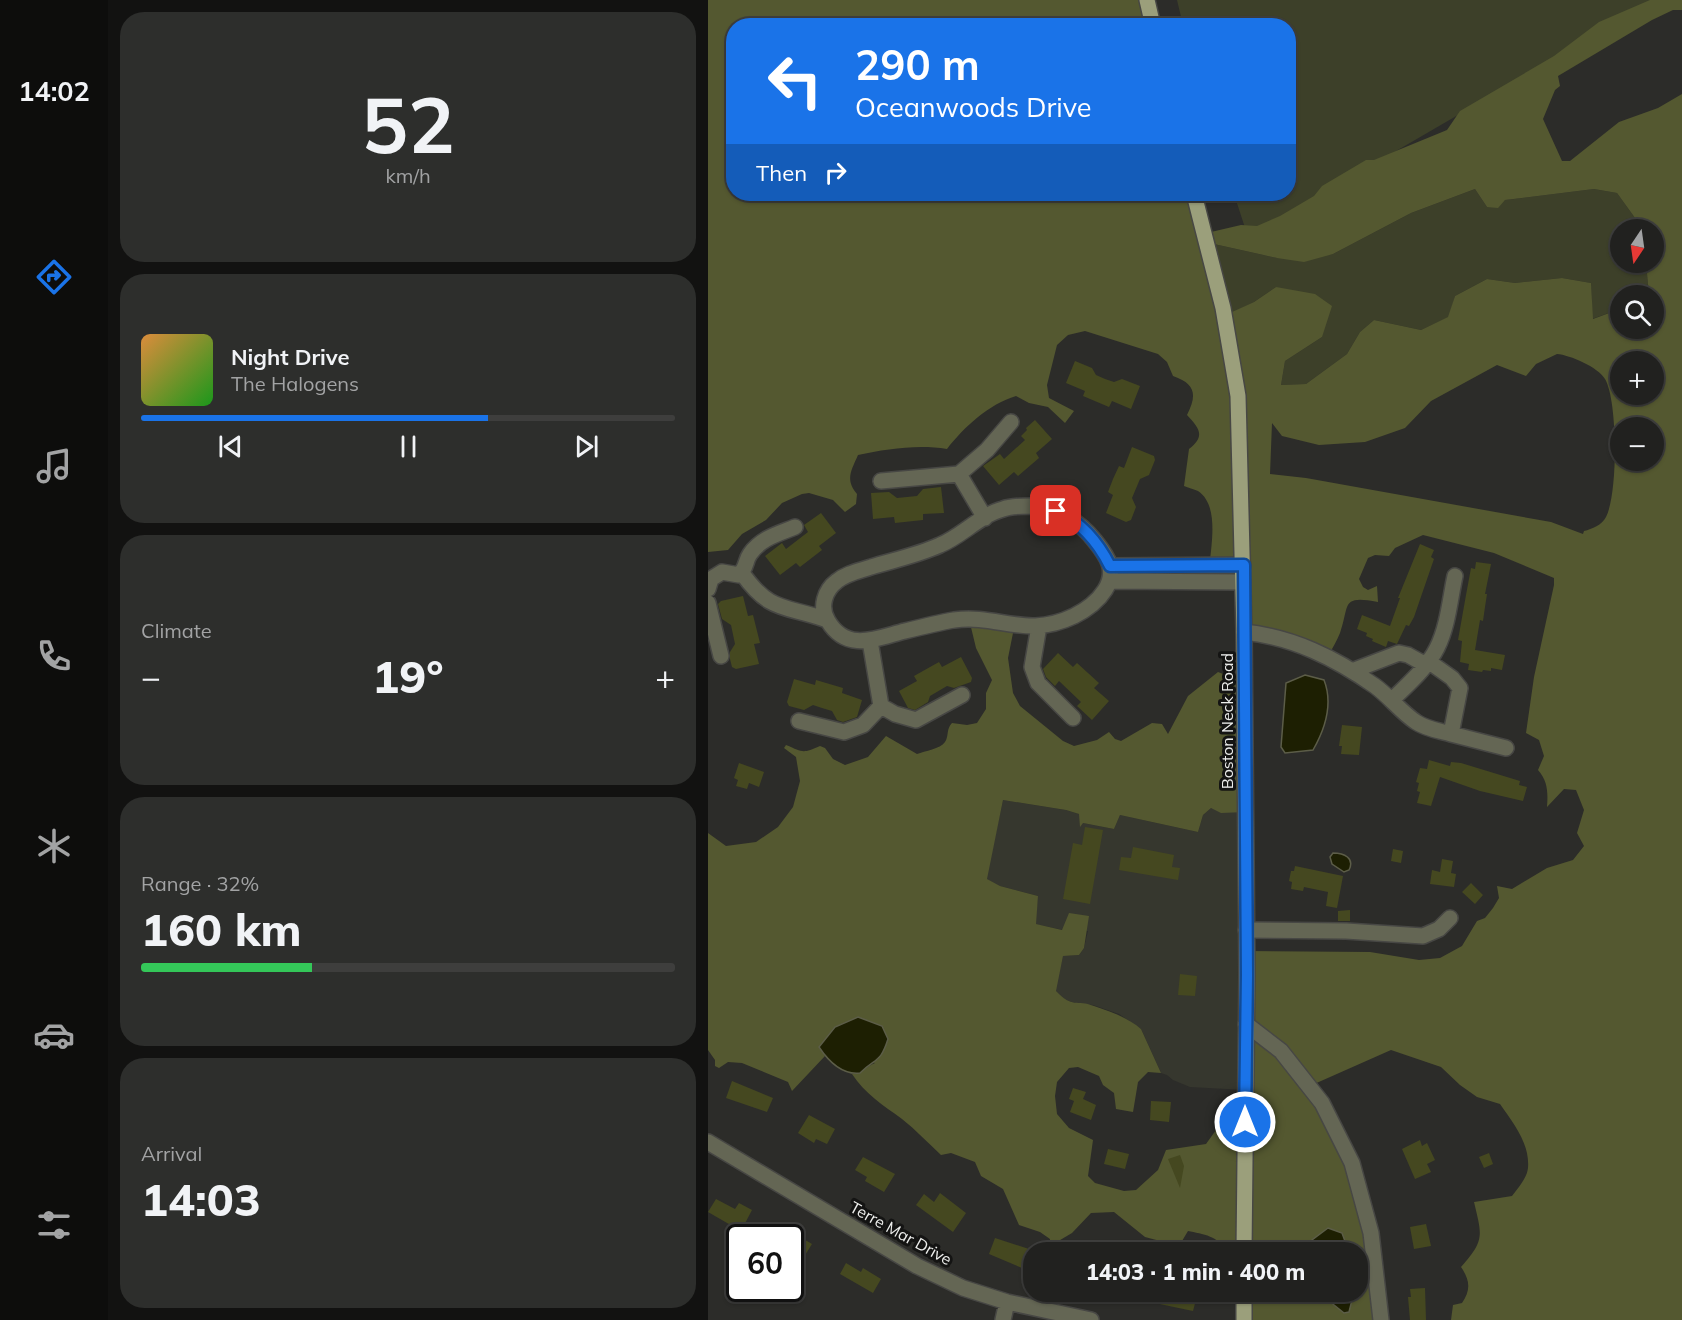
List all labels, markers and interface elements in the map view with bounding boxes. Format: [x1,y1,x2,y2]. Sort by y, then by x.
text: 290 m [855,38,980,91]
icon: left [756,42,834,120]
text: 14:02 [18,74,90,108]
text: 52 [361,75,455,173]
text: Oceanwoods Drive [855,90,1091,124]
icon: right [819,156,852,189]
text: Then [756,159,807,187]
text: km/h [385,163,431,188]
north arrow [1610,219,1664,273]
map controls [1610,219,1664,471]
icon: directions [33,256,75,298]
button: search [1610,285,1664,339]
text: Night Drive [231,343,350,371]
button: + [1610,351,1664,405]
text: The Halogens [231,371,359,396]
button: − [1610,417,1664,471]
icon: previous [214,430,247,463]
icon: pause [392,430,425,463]
icon: next [570,430,603,463]
icon: music [33,445,75,487]
pin [1030,485,1081,536]
icon: arrive [1039,494,1072,527]
text: Climate [141,618,212,643]
icon: phone [33,635,75,677]
text: 19° [372,648,444,704]
street label: Boston Neck Road [1217,653,1237,789]
text: − [141,656,161,697]
text: + [655,656,675,697]
icon: climate [33,825,75,867]
text: Range · 32% [141,871,259,896]
text: 160 km [141,901,302,957]
icon: car [33,1014,75,1056]
position arrow [1213,1090,1277,1154]
text: Arrival [141,1141,202,1166]
text: 14:03 [141,1171,261,1227]
street label: Terre Mar Drive [847,1197,955,1269]
icon: filters [33,1204,75,1246]
speed limit sign: 60 [726,1224,804,1302]
text: 14:03 · 1 min · 400 m [1086,1258,1305,1286]

